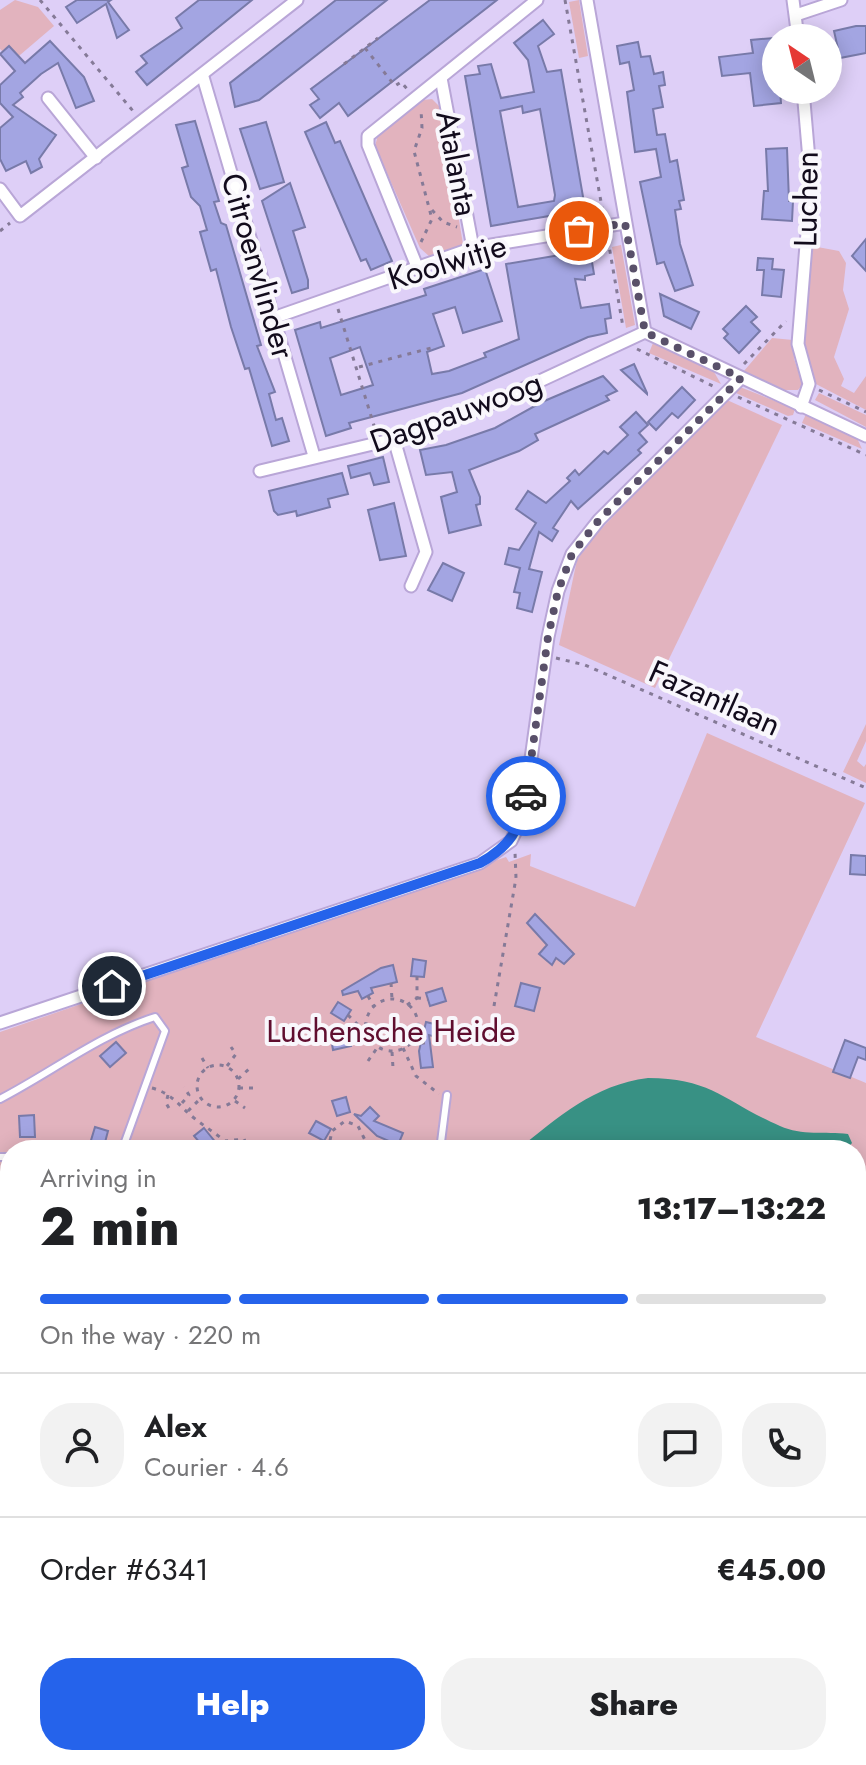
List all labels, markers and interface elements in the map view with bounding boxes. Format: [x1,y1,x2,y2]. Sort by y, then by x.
north arrow [762,24,842,104]
map controls [762,24,842,104]
street label: Atalanta [424,106,490,220]
street label: Luchen [782,151,830,247]
street label: Citroenvlinder [210,168,306,364]
pin [545,197,613,265]
icon: bag [557,209,601,253]
street label: Koolwitje [382,222,512,302]
street label: Dagpauwoog [363,360,549,464]
street label: Fazantlaan [642,649,788,747]
courier [486,756,566,836]
icon: car [504,774,548,818]
pin [78,952,146,1020]
icon: home [90,964,134,1008]
park label: Luchensche Heide [266,1008,516,1054]
text: Arriving in [40,1159,157,1197]
text: 13:17–13:22 [637,1187,826,1230]
text: 2 min [40,1189,180,1265]
text: On the way · 220 m [40,1316,261,1354]
button: person [40,1403,124,1487]
button: chat [638,1403,722,1487]
button: phone [742,1403,826,1487]
text: Alex [144,1405,207,1448]
text: Courier · 4.6 [144,1448,289,1486]
text: Order #6341 [40,1548,209,1591]
text: €45.00 [717,1548,826,1591]
button: Help [40,1658,425,1750]
button: Share [441,1658,826,1750]

